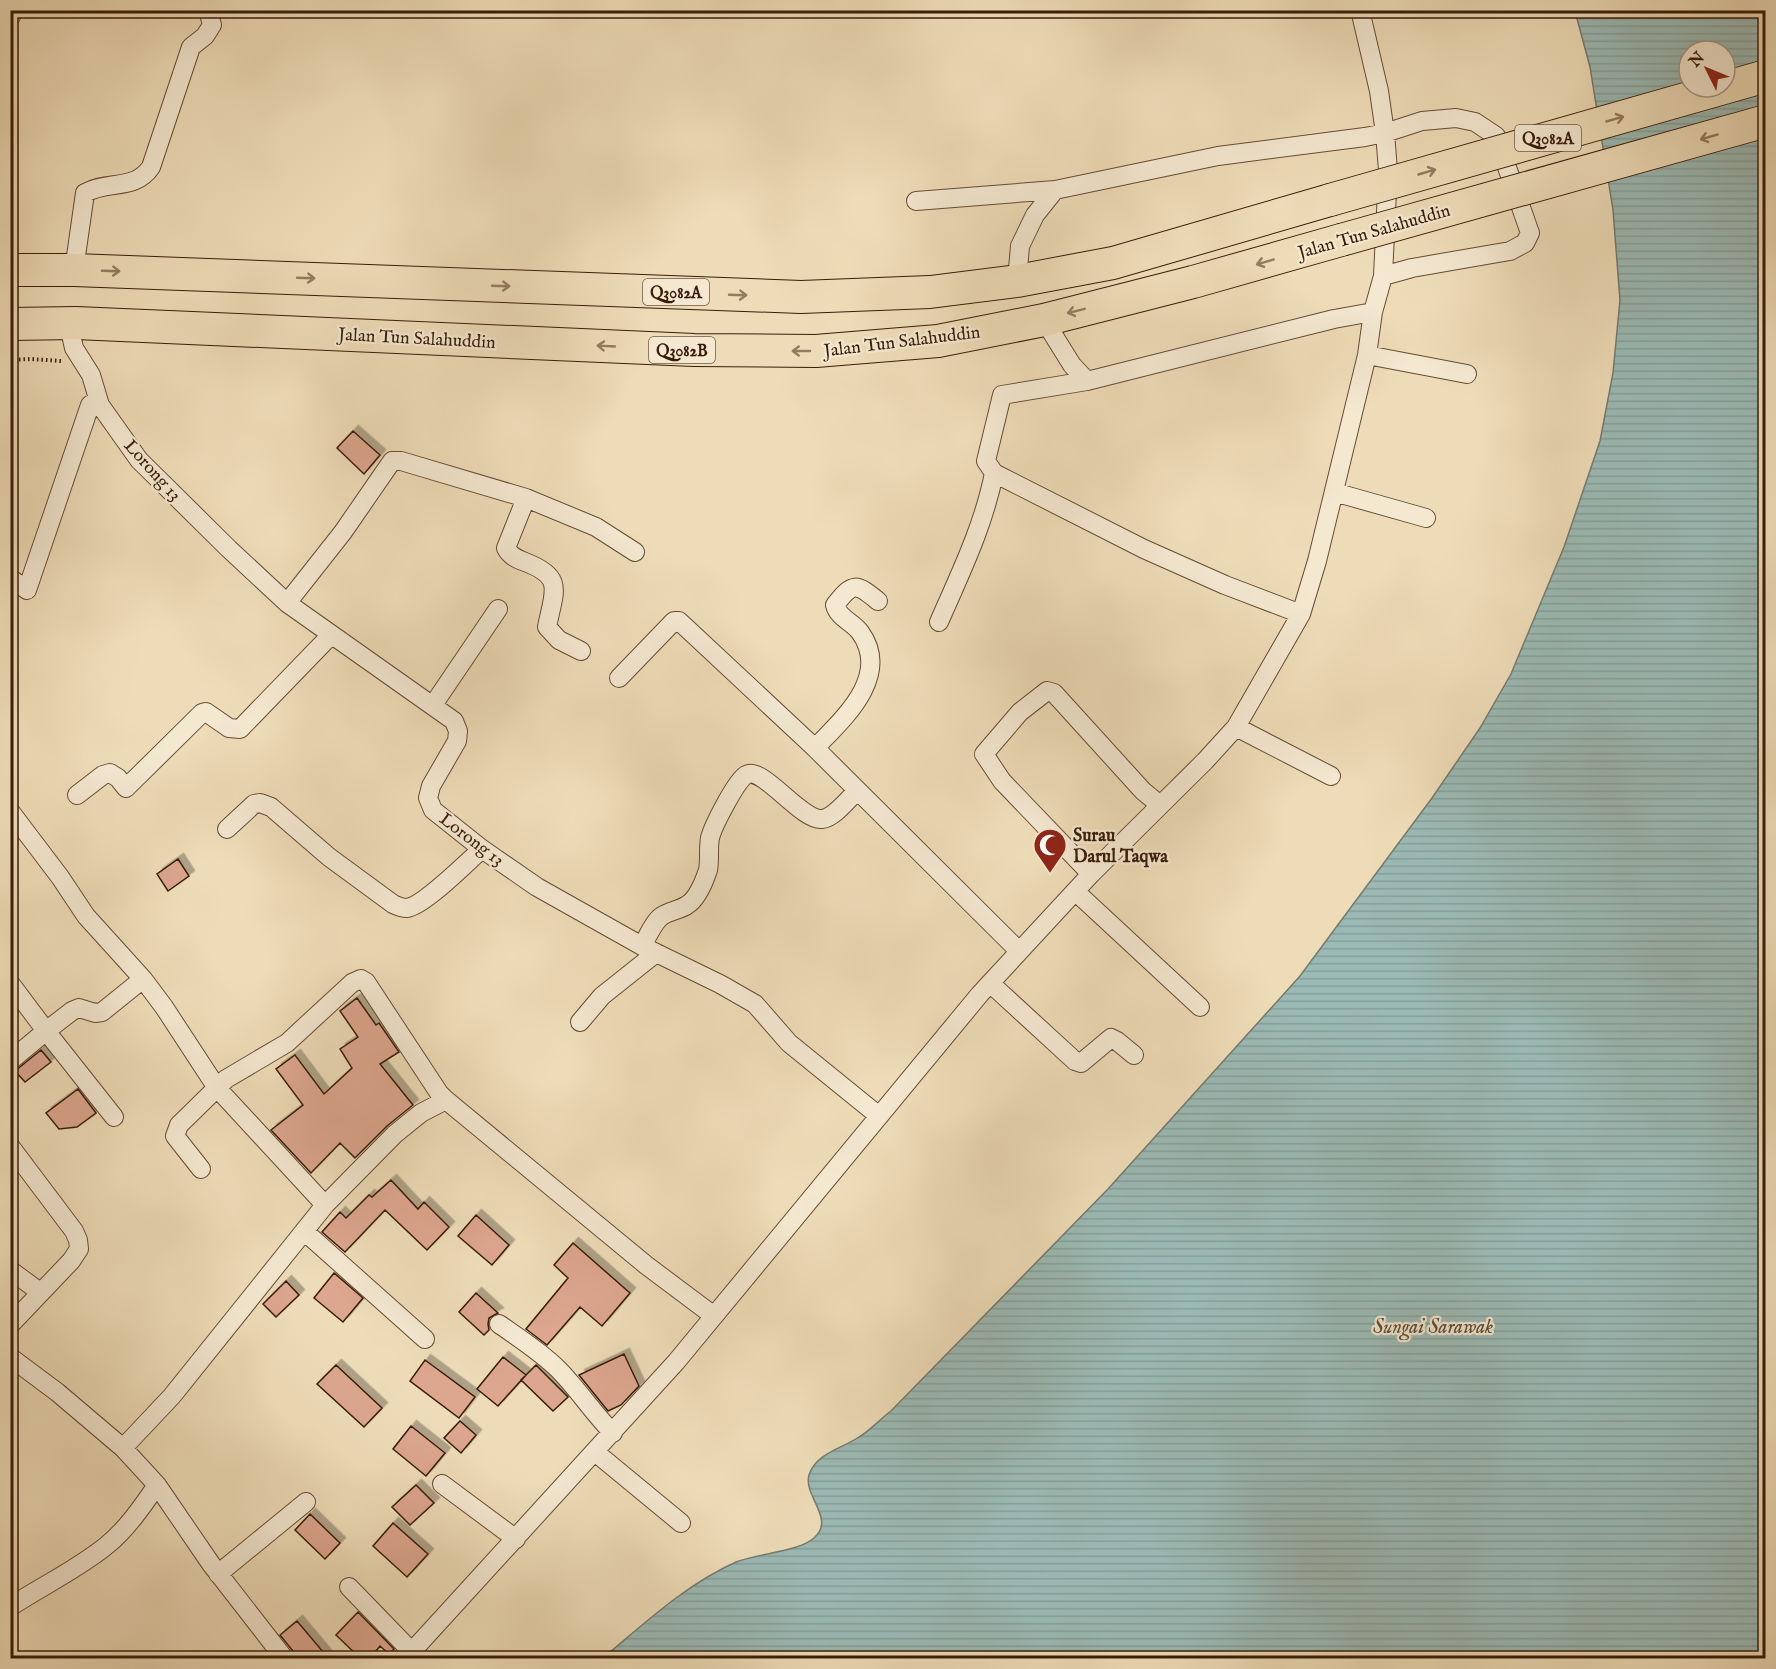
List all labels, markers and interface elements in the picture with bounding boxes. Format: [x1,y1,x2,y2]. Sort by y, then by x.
north arrow [1677,39,1737,99]
text: N [1685,48,1710,73]
one-way arrow [1605,113,1624,124]
road number: Q3082A [1515,125,1581,151]
one-way arrow [1700,132,1719,143]
one-way arrow [1417,166,1436,177]
street label: Jalan Tun Salahuddin [1294,200,1454,266]
one-way arrow [1256,257,1275,268]
one-way arrow [100,265,120,277]
one-way arrow [295,273,315,284]
road number: Q3082A [643,279,709,305]
one-way arrow [490,280,510,291]
one-way arrow [727,289,747,300]
one-way arrow [1067,305,1086,317]
street label: Jalan Tun Salahuddin [821,321,982,364]
street label: Jalan Tun Salahuddin [336,324,497,355]
road number: Q3082B [649,337,715,363]
one-way arrow [597,341,616,352]
one-way arrow [791,345,811,357]
street label: Lorong 13 [118,435,186,507]
street label: Lorong 13 [434,808,508,872]
place label: Surau Darul Taqwa [1073,825,1169,869]
mosque icon: Surau Darul Taqwa [1032,827,1068,874]
water label: Sungai Sarawak [1373,1315,1493,1341]

